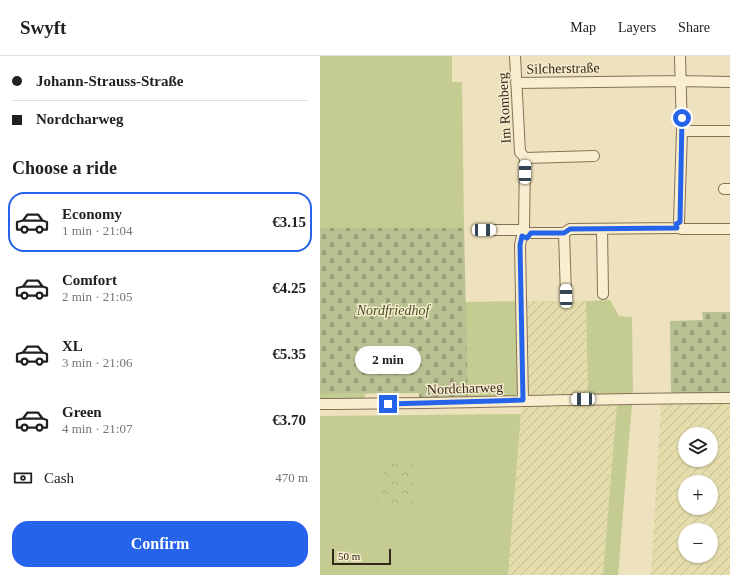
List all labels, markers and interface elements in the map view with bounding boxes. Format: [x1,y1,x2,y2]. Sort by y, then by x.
text: Swyft [20,17,66,38]
text: Map [570,20,596,35]
text: Layers [618,20,656,35]
text: Share [678,20,710,35]
street label: Silcherstraße [526,60,600,77]
street label: Im Romberg [495,72,514,144]
text: Johann-Strauss-Straße [36,73,184,89]
route start [673,109,691,127]
text: Nordcharweg [36,111,123,127]
text: Choose a ride [12,158,117,178]
car [519,160,531,184]
icon: car [14,204,50,240]
text: Economy [62,206,122,222]
text: €3.15 [272,214,306,230]
text: 1 min · 21:04 [62,223,132,238]
car [472,224,496,236]
icon: car [14,270,50,306]
text: Comfort [62,272,117,288]
text: €4.25 [272,280,306,296]
car [560,284,572,308]
text: 2 min · 21:05 [62,289,132,304]
park label: Nordfriedhof [356,303,431,318]
icon: car [14,336,50,372]
text: XL [62,338,83,354]
text: €5.35 [272,346,306,362]
callout: 2 min [355,346,421,374]
text: 2 min [372,352,404,367]
text: 3 min · 21:06 [62,355,132,370]
street label: Nordcharweg [427,380,503,397]
car [571,393,595,405]
route end [379,395,397,413]
icon: car [14,402,50,438]
text: Green [62,404,102,420]
text: €3.70 [272,412,306,428]
text: 4 min · 21:07 [62,421,132,436]
map controls [678,427,718,563]
button: layers [678,427,718,467]
icon: cash [12,467,34,489]
text: Cash [44,470,74,486]
text: 470 m [275,470,308,485]
button: + [678,475,718,515]
button: Confirm [12,521,308,567]
button: − [678,523,718,563]
scale bar [332,547,391,566]
text: 50 m [338,550,360,562]

